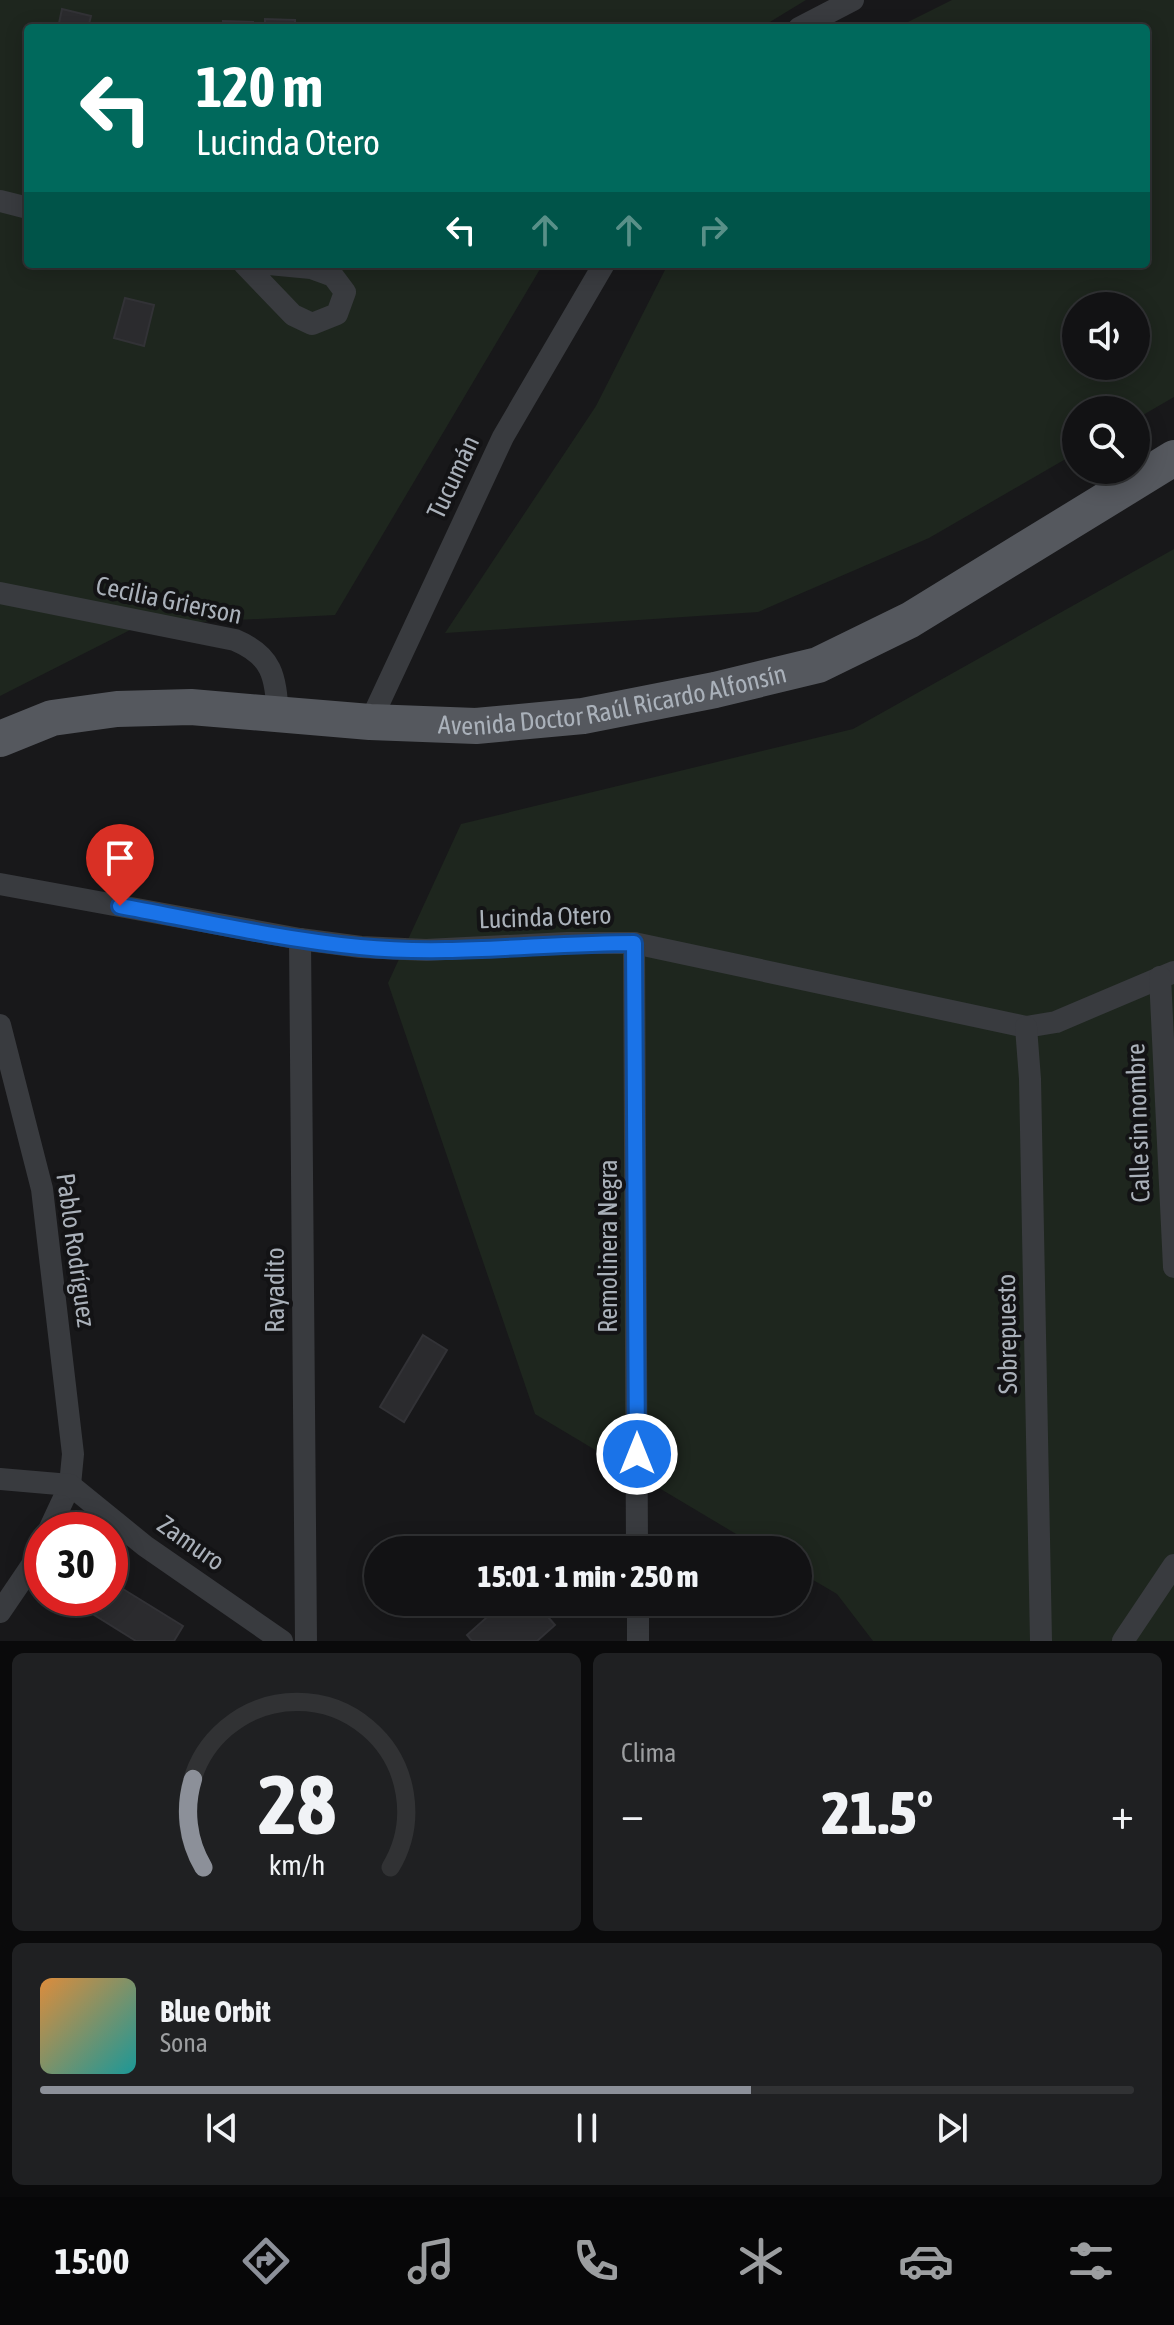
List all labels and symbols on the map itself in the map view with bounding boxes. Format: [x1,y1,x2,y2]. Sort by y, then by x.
street label: Tucumán [421,431,485,523]
street label: Cecilia Grierson [93,570,245,630]
street label: Avenida Doctor Raúl Ricardo Alfonsín [438,658,789,741]
pin [86,824,154,906]
street label: Lucinda Otero [478,900,612,934]
street label: Calle sin nombre [1120,1043,1156,1203]
street label: Remolinera Negra [593,1159,623,1333]
street label: Pablo Rodríguez [50,1171,102,1329]
street label: Rayadito [260,1247,290,1333]
street label: Sobrepuesto [991,1274,1023,1394]
position arrow [595,1412,679,1496]
street label: Zamuro [152,1509,230,1577]
speed limit sign: 30 [24,1512,128,1616]

